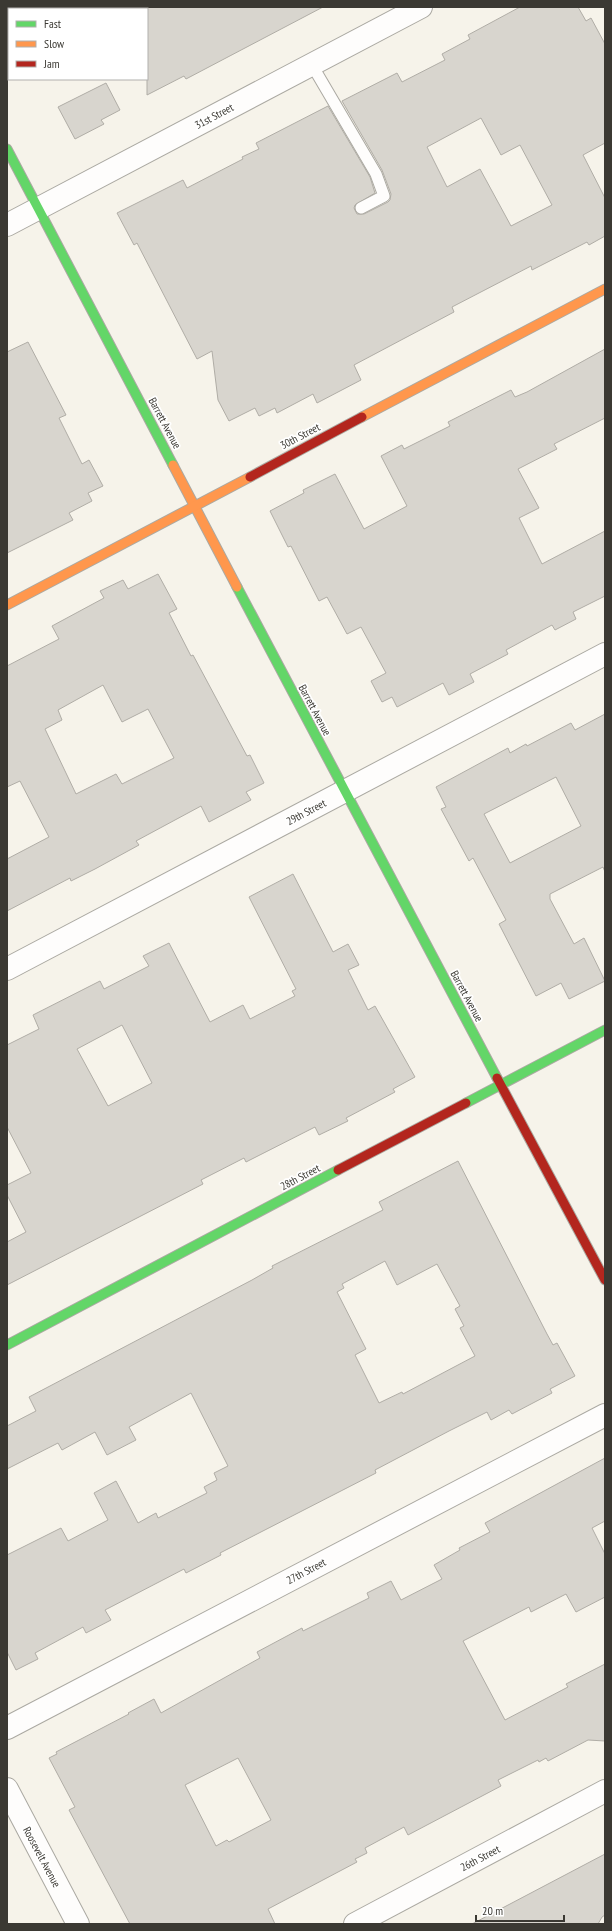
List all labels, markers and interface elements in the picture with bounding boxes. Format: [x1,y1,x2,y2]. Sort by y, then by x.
legend [8,8,148,80]
text: Fast [44,16,62,31]
text: Slow [44,36,65,51]
text: Jam [43,56,60,71]
street label: 31st Street [192,100,236,132]
street label: Barrett Avenue [146,395,185,451]
street label: 30th Street [278,420,322,452]
street label: Barrett Avenue [296,682,335,738]
street label: 29th Street [284,796,328,828]
street label: Barrett Avenue [448,968,487,1024]
street label: 28th Street [278,1161,322,1193]
street label: 27th Street [284,1555,328,1587]
street label: Roosevelt Avenue [20,1824,64,1890]
street label: 26th Street [458,1842,502,1874]
scale bar [476,1897,564,1923]
text: 20 m [482,1903,503,1918]

